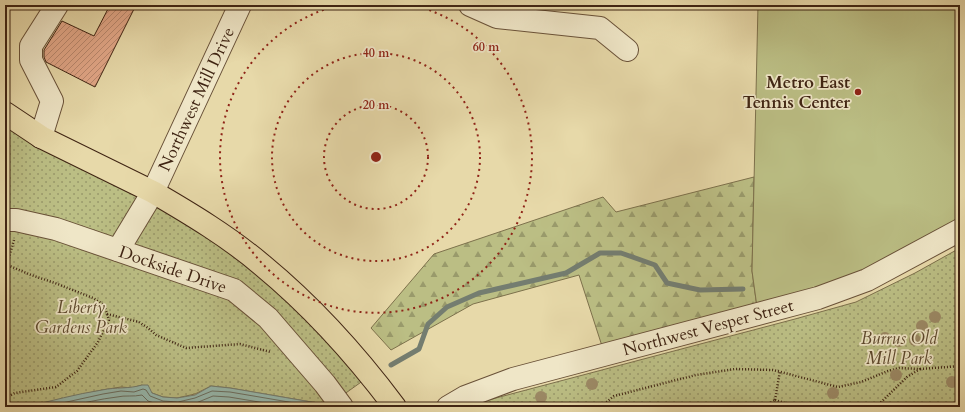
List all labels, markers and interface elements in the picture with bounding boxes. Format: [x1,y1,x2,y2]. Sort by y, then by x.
street label: Northwest Mill Drive [153,23,240,175]
text: 60 m [473,39,500,55]
text: 40 m [363,45,390,61]
place label: Metro East Tennis Center [742,71,850,114]
marker: Metro East Tennis Center [853,87,863,97]
text: 20 m [363,97,390,113]
centre of rings [369,150,383,164]
street label: Dockside Drive [116,240,230,299]
street label: Northwest Vesper Street [620,293,797,361]
park label: Liberty Gardens Park [35,296,128,339]
park label: Burrus Old Mill Park [861,327,938,370]

